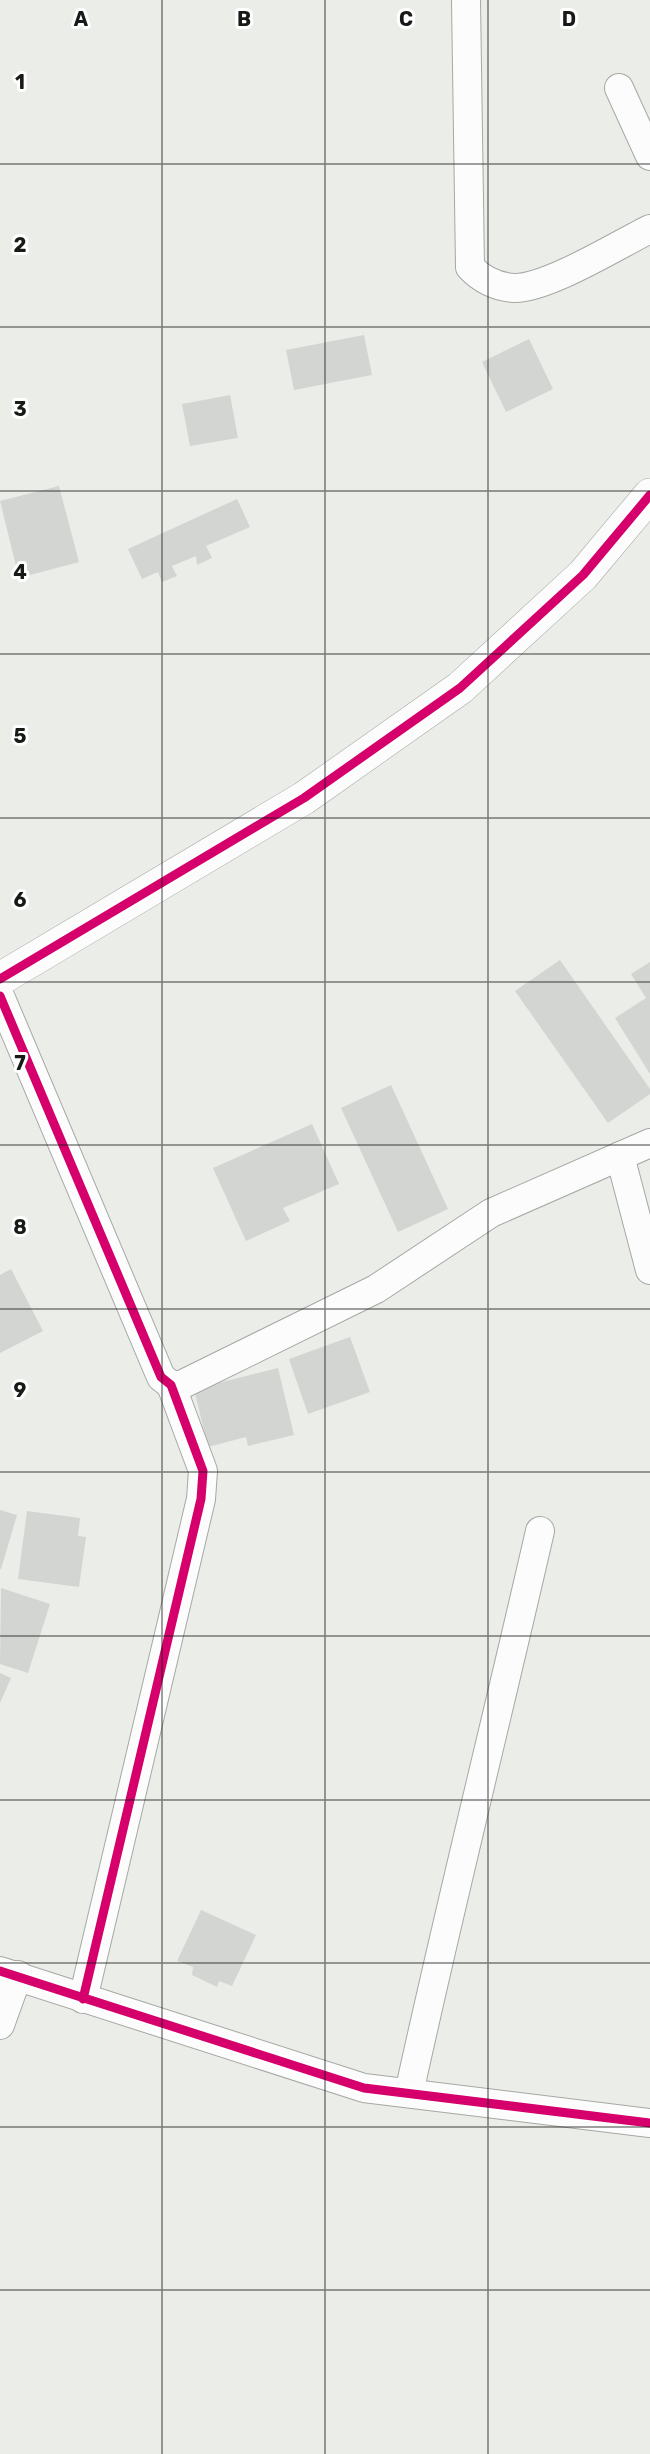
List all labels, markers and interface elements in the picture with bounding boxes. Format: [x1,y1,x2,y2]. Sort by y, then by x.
text: A [74,7,89,31]
text: B [237,7,251,31]
text: C [399,7,413,31]
text: D [562,7,576,31]
text: 1 [15,70,25,94]
text: 2 [14,233,27,257]
text: 3 [13,397,27,421]
text: 4 [13,560,27,584]
text: 5 [14,724,27,748]
text: 6 [13,888,27,912]
text: 7 [14,1051,26,1075]
text: 8 [13,1215,27,1239]
text: 9 [14,1378,27,1402]

